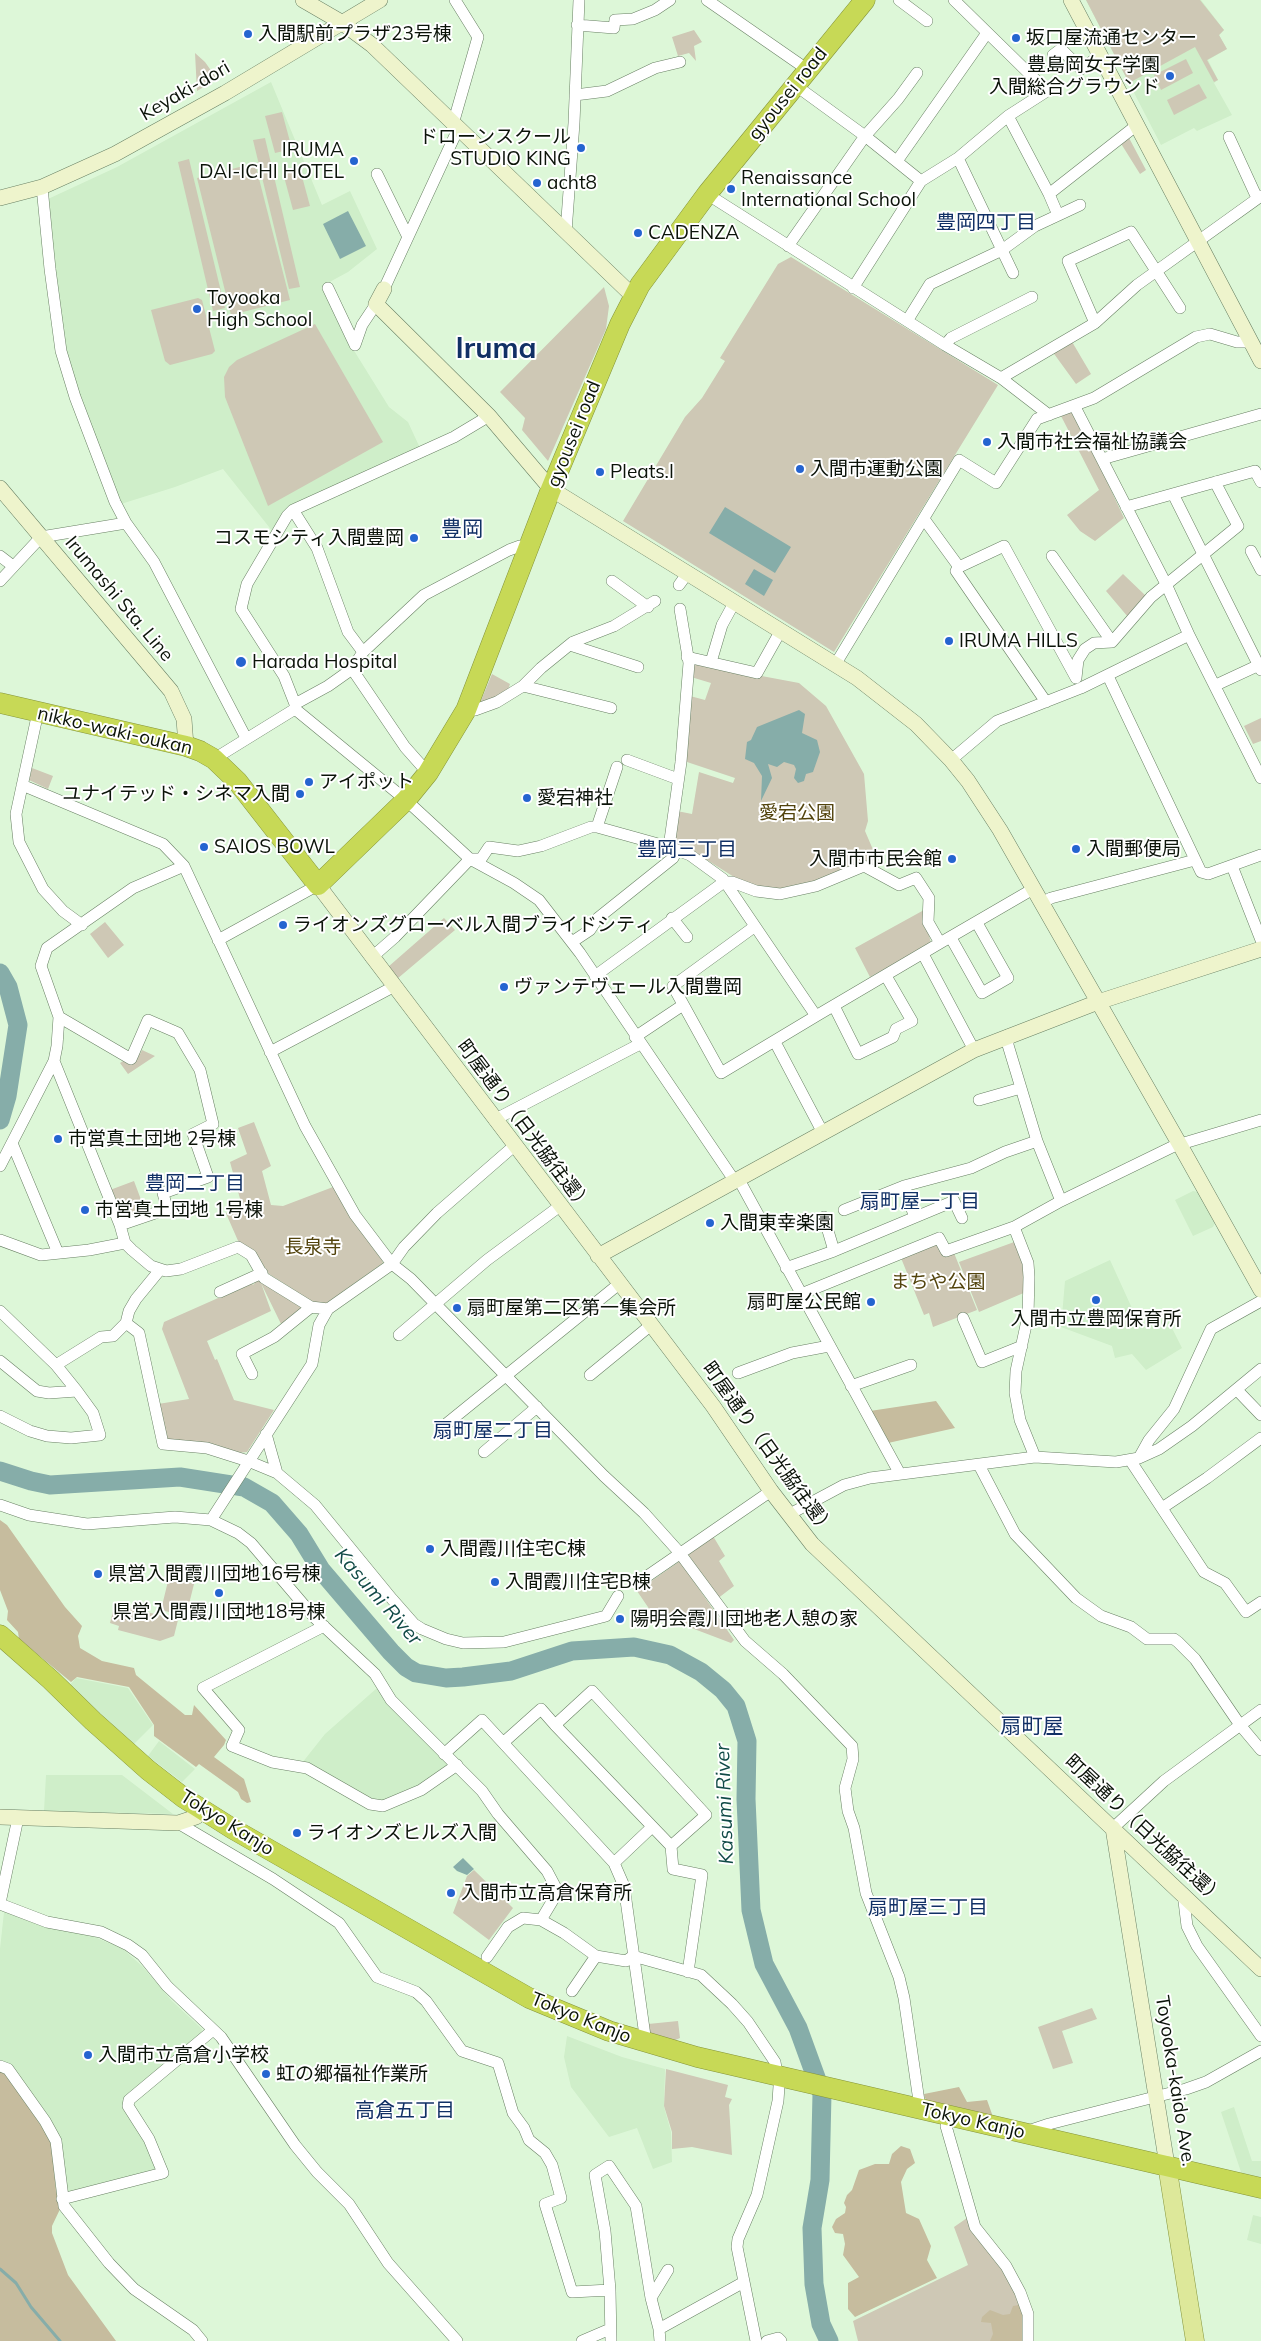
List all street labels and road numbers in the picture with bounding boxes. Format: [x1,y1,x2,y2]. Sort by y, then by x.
street label: gyousei road [744,43,832,145]
street label: Keyaki-dori [136,56,234,126]
street label: gyousei road [542,377,606,491]
street label: Irumashi Sta. Line [60,532,178,666]
street label: nikko-waki-oukan [35,702,195,760]
street label: 町屋通り（日光脇往還） [452,1036,596,1216]
street label: 町屋通り（日光脇往還） [697,1358,839,1540]
street label: 町屋通り（日光脇往還） [1060,1750,1228,1910]
street label: Tokyo Kanjo [176,1785,278,1861]
street label: Tokyo Kanjo [528,1988,634,2048]
street label: Toyooka-kaido Ave. [1150,1994,1200,2168]
street label: Tokyo Kanjo [919,2098,1027,2144]

